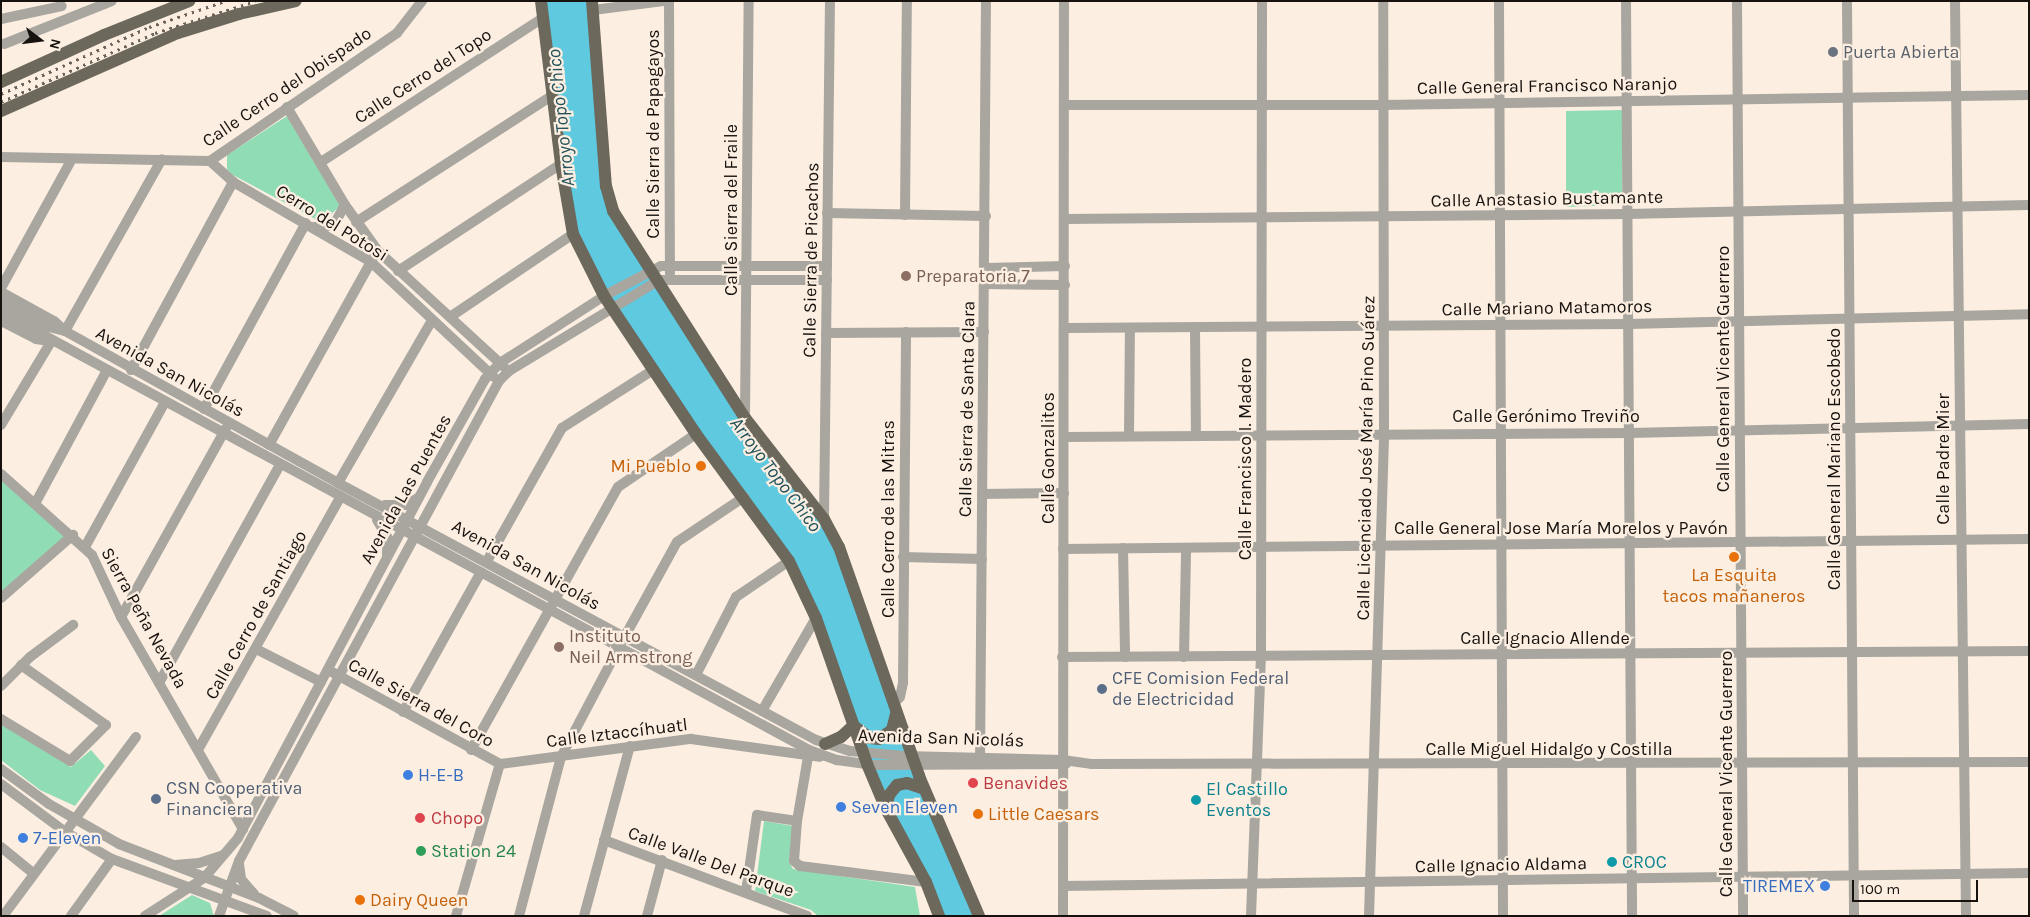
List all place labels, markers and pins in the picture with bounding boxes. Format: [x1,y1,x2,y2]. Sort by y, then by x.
place label: Puerta Abierta [1843,41,1959,63]
marker: Puerta Abierta [1827,46,1839,58]
place label: Preparatoria 7 [916,265,1030,287]
marker: Preparatoria 7 [900,270,912,282]
place label: Mi Pueblo [610,455,691,477]
marker: Mi Pueblo [695,460,707,472]
marker: La Esquita tacos mañaneros [1728,551,1740,563]
place label: La Esquita tacos mañaneros [1663,565,1805,608]
place label: Instituto Neil Armstrong [569,626,693,669]
marker: Instituto Neil Armstrong [553,641,565,653]
place label: CFE Comision Federal de Electricidad [1112,668,1289,711]
marker: CFE Comision Federal de Electricidad [1096,683,1108,695]
place label: H-E-B [418,764,464,786]
marker: H-E-B [402,769,414,781]
place label: Benavides [983,772,1068,794]
marker: Benavides [967,777,979,789]
place label: CSN Cooperativa Financiera [166,778,302,821]
place label: El Castillo Eventos [1206,779,1288,822]
marker: CSN Cooperativa Financiera [150,793,162,805]
marker: El Castillo Eventos [1190,794,1202,806]
place label: Seven Eleven [851,796,958,818]
marker: Seven Eleven [835,801,847,813]
place label: Little Caesars [988,803,1099,825]
place label: Chopo [431,807,483,829]
marker: Little Caesars [972,808,984,820]
marker: Chopo [413,811,427,825]
place label: 7-Eleven [33,827,101,849]
marker: 7-Eleven [17,832,29,844]
place label: Station 24 [431,840,516,862]
marker: Station 24 [415,845,427,857]
place label: CROC [1622,851,1667,873]
marker: CROC [1606,856,1618,868]
place label: TIREMEX [1743,875,1815,897]
marker: TIREMEX [1819,880,1831,892]
place label: Dairy Queen [370,889,468,911]
marker: Dairy Queen [354,894,366,906]

